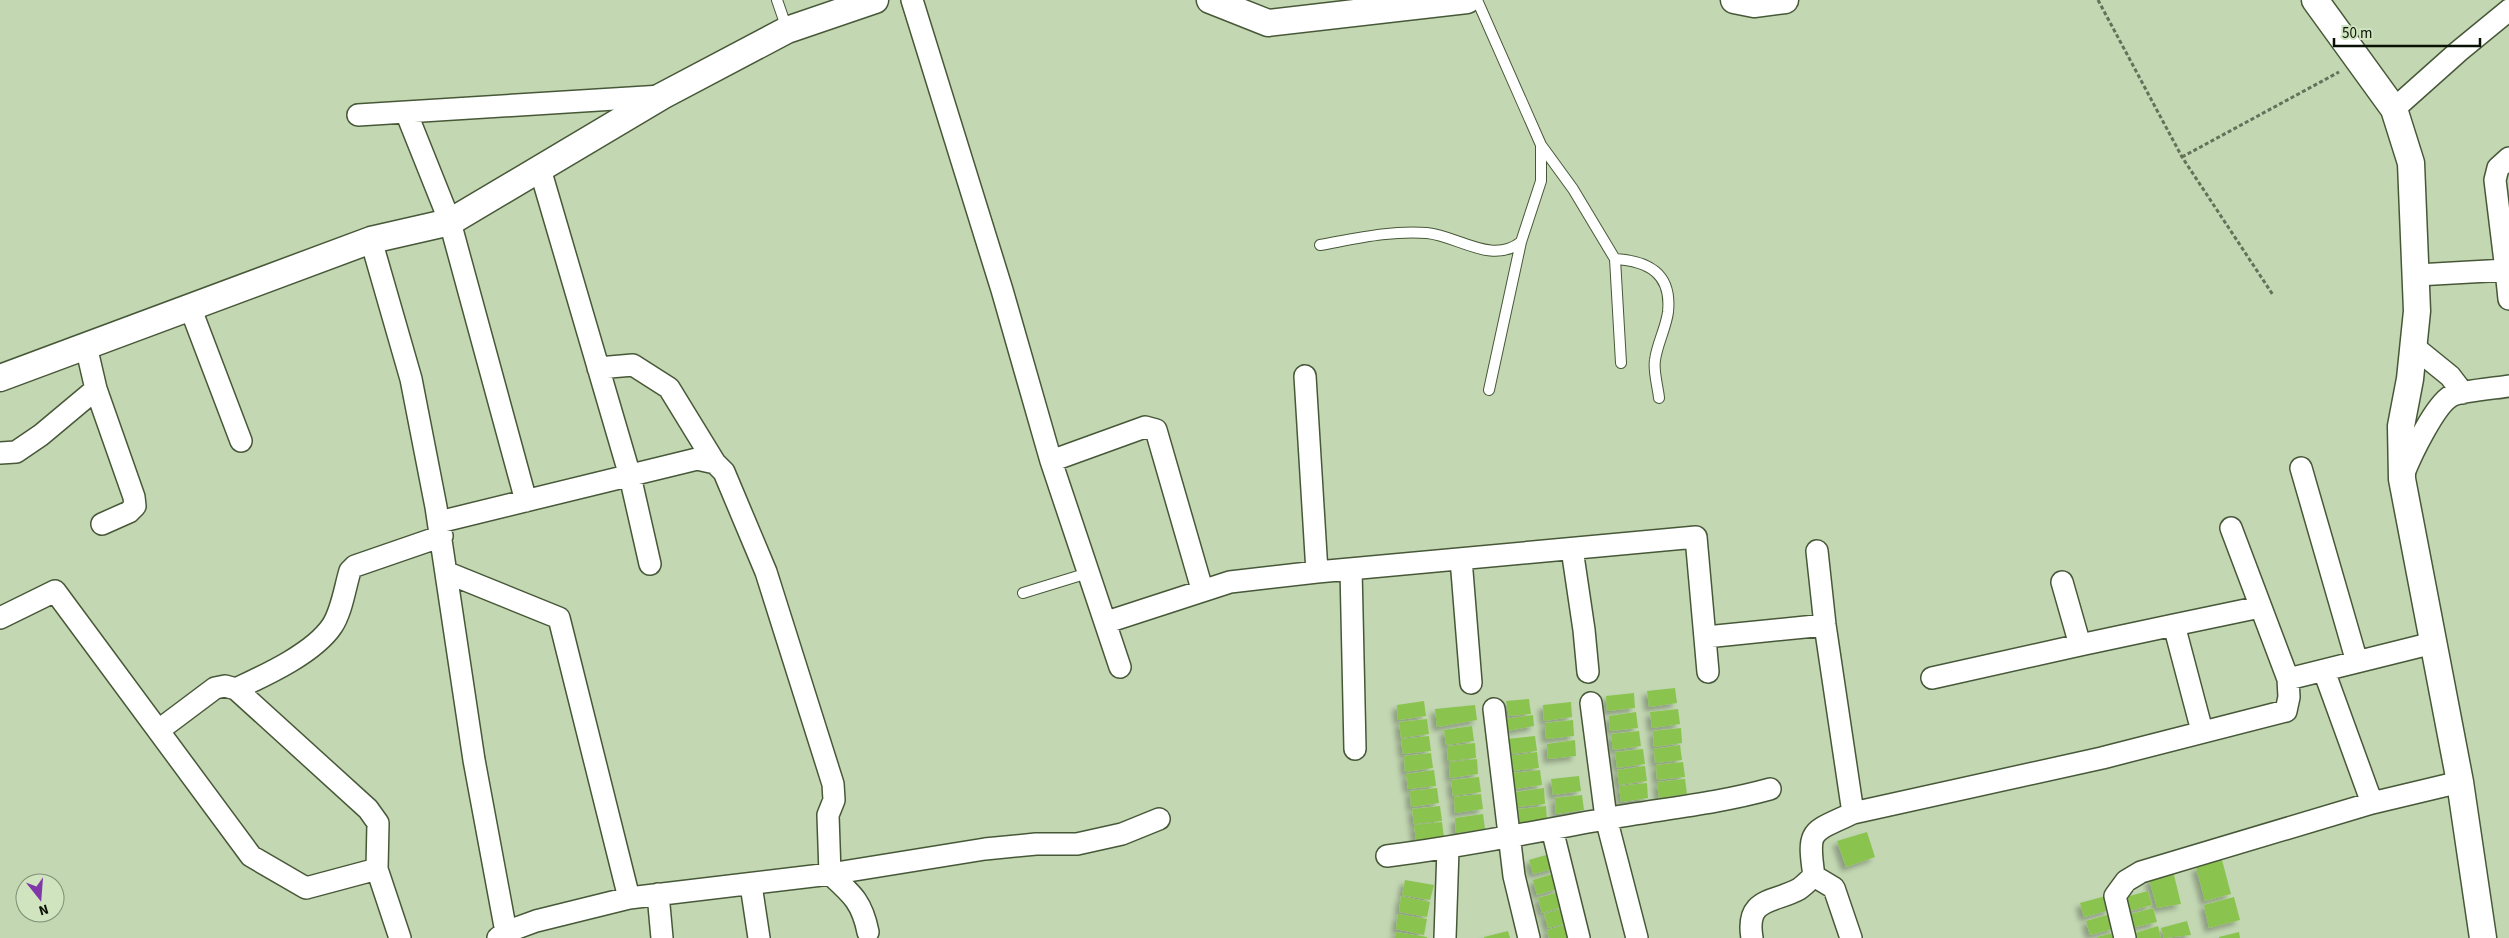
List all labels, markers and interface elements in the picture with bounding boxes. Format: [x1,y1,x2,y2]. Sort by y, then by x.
scale bar [2334,15,2480,47]
text: 50 m [2342,23,2372,44]
north arrow [15,873,65,923]
text: N [36,899,51,920]

